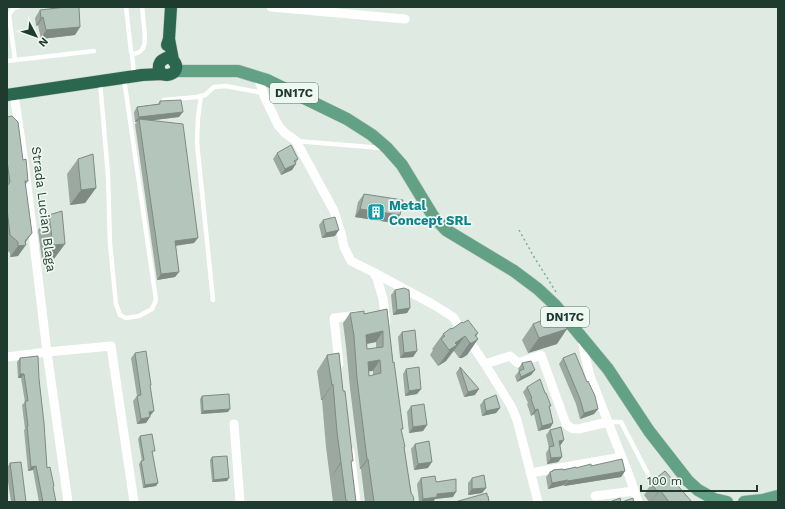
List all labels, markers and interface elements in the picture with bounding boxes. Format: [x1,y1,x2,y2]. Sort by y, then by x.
north arrow [16,16,56,56]
text: N [36,35,51,50]
road number: DN17C [270,83,318,103]
street label: Strada Lucian Blaga [29,145,59,273]
place label: Metal Concept SRL [389,198,471,228]
building icon: Metal Concept SRL [366,202,386,222]
road number: DN17C [541,307,589,327]
scale bar [641,467,757,493]
text: 100 m [647,474,682,488]

